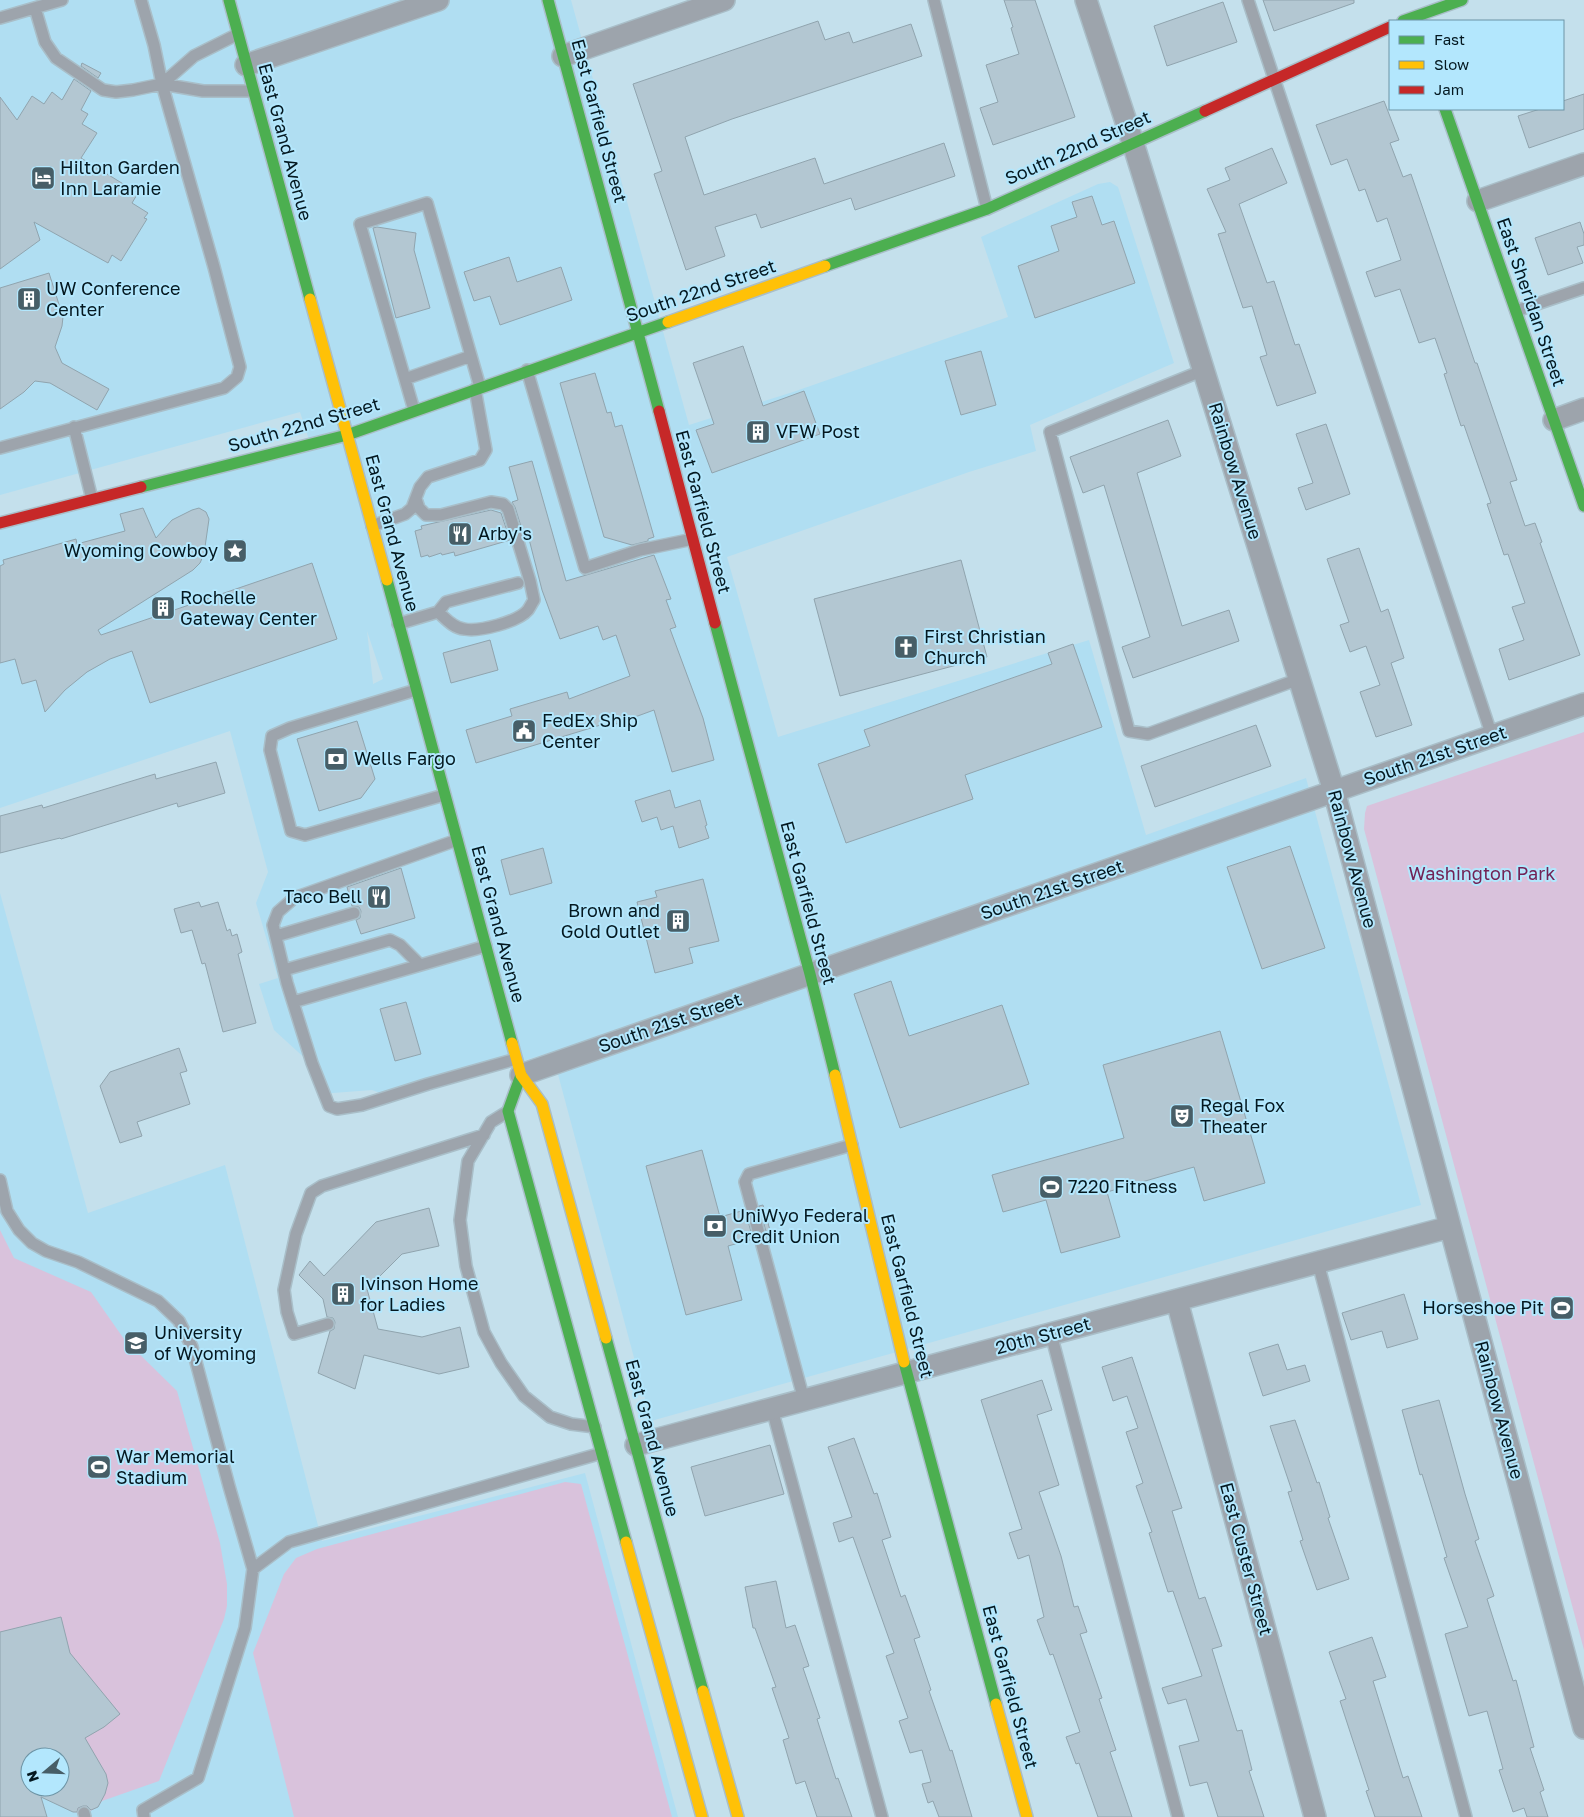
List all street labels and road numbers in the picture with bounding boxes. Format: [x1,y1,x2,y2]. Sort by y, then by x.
street label: East Garfield Street [568,36,632,205]
street label: East Grand Avenue [254,61,318,223]
street label: South 22nd Street [1002,105,1154,189]
street label: East Sheridan Street [1493,214,1571,389]
street label: South 22nd Street [623,254,778,326]
street label: South 22nd Street [225,392,382,456]
street label: Rainbow Avenue [1205,399,1267,542]
street label: East Garfield Street [672,427,736,596]
street label: East Grand Avenue [361,452,425,614]
street label: South 21st Street [1360,720,1509,790]
street label: Rainbow Avenue [1324,787,1382,930]
street label: East Garfield Street [777,818,841,987]
street label: East Grand Avenue [467,843,531,1005]
street label: South 21st Street [977,854,1126,924]
street label: South 21st Street [595,987,744,1057]
street label: East Garfield Street [877,1211,939,1380]
street label: 20th Street [993,1312,1093,1358]
street label: Rainbow Avenue [1471,1338,1529,1481]
street label: East Grand Avenue [621,1357,685,1519]
street label: East Custer Street [1216,1480,1278,1638]
street label: East Garfield Street [979,1602,1043,1771]

